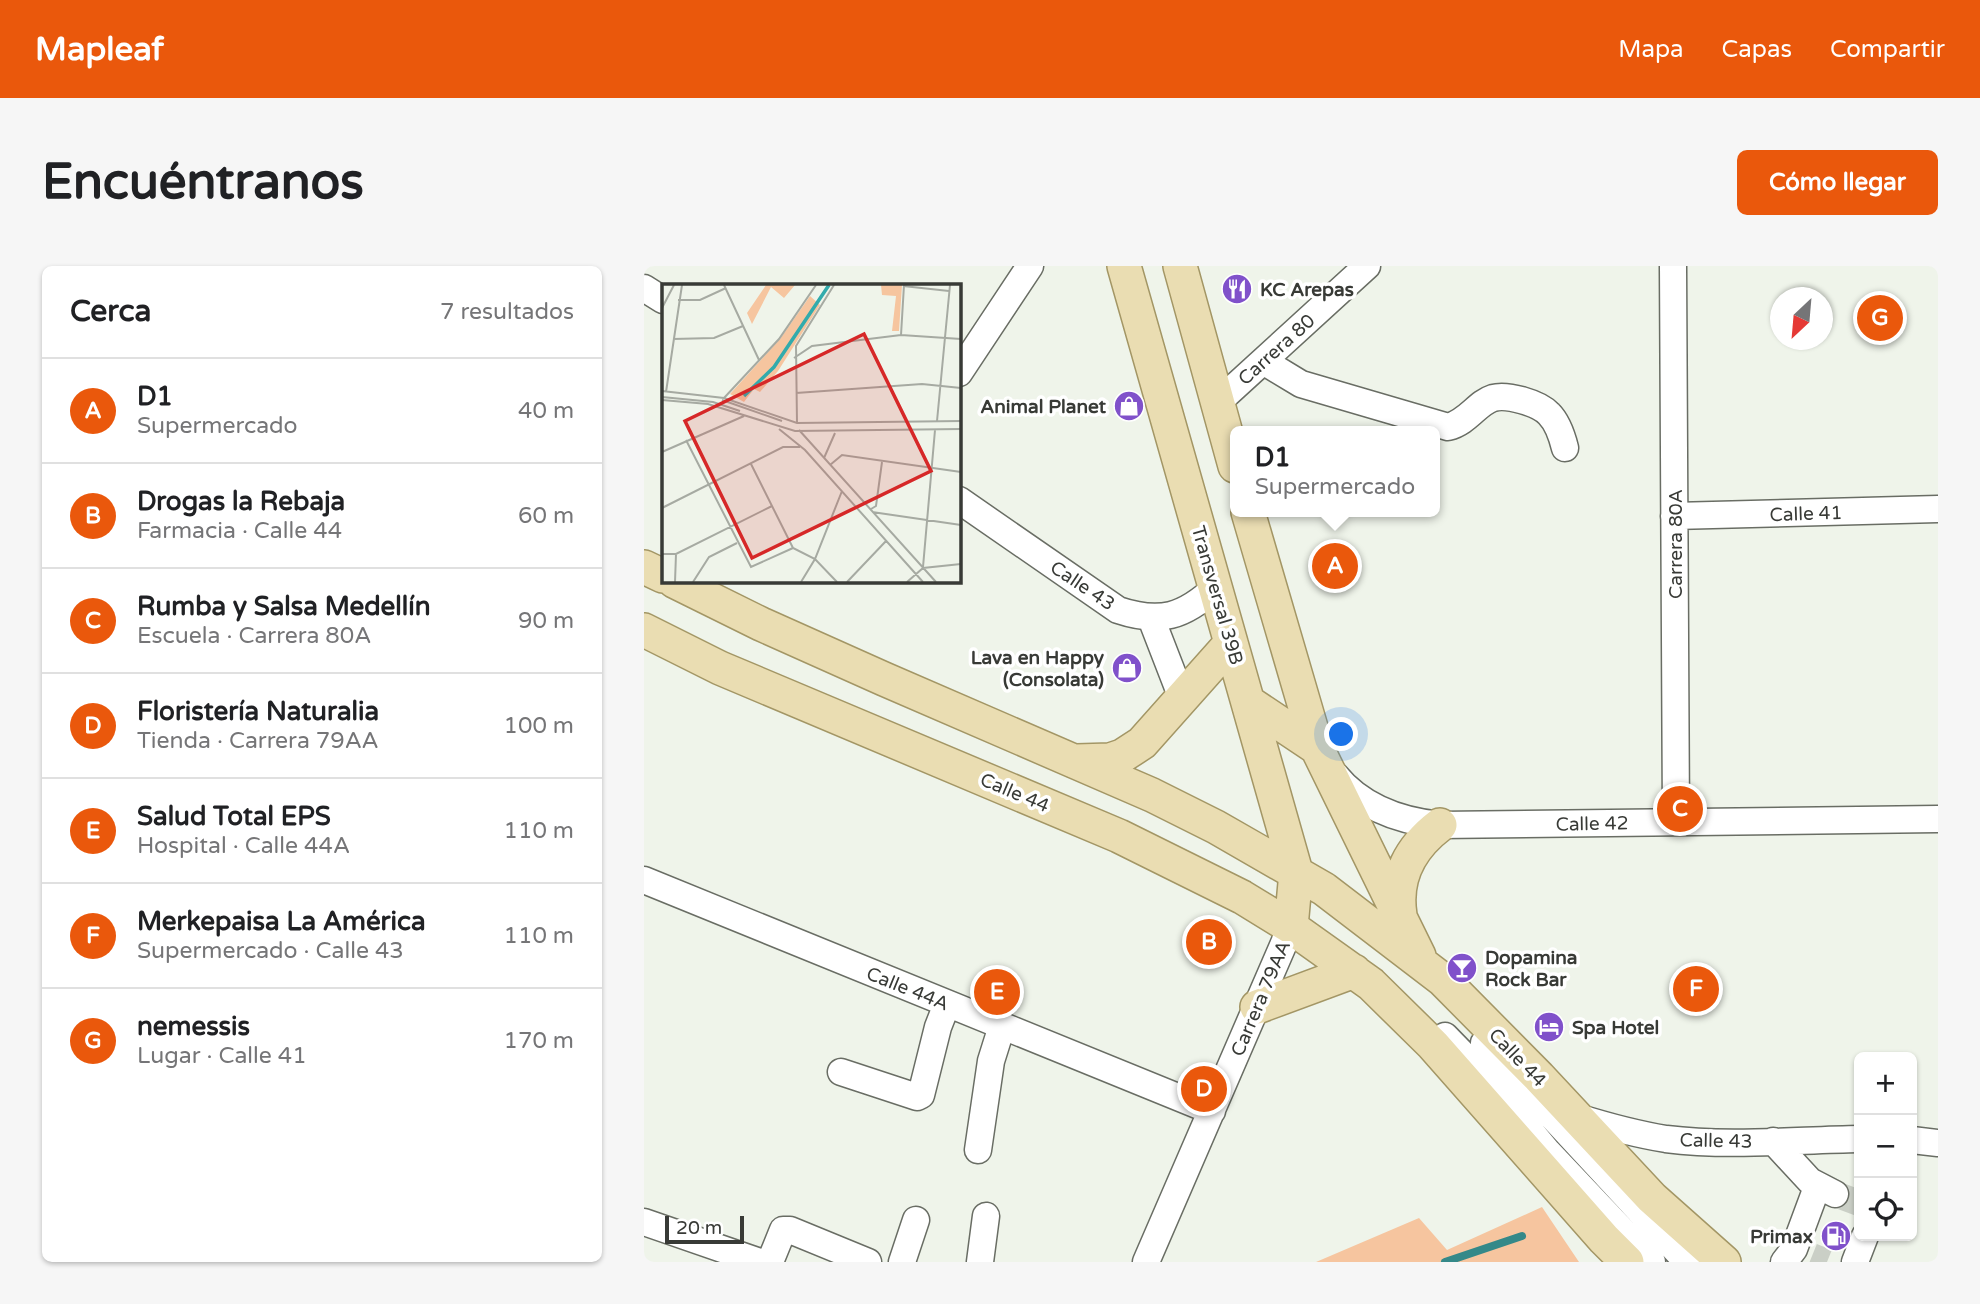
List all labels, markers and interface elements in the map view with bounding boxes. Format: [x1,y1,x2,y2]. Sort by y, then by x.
text: Mapleaf [35,30,164,69]
text: Mapa [1618,35,1684,64]
text: Capas [1722,35,1792,64]
text: Compartir [1830,35,1945,64]
button: Cómo llegar [1737,150,1938,215]
text: Encuéntranos [42,153,364,212]
restaurant icon: KC Arepas [1220,272,1254,306]
place label: KC Arepas [1260,279,1354,302]
inset map [662,284,961,583]
north arrow [1770,287,1833,350]
pin: G [1857,292,1903,344]
text: Cerca [70,293,151,330]
text: 7 resultados [440,298,574,326]
street label: Carrera 80 [1234,310,1320,390]
text: D1 [137,381,173,412]
shop icon: Animal Planet [1112,389,1146,423]
place label: Animal Planet [980,396,1107,418]
text: A [84,397,102,425]
text: 40 m [518,397,574,425]
text: Supermercado [137,412,298,440]
popup [1230,426,1440,517]
text: D1 [1255,442,1291,473]
text: Supermercado [1255,473,1415,501]
text: Drogas la Rebaja [137,486,345,517]
street label: Carrera 80A [1665,489,1687,599]
text: B [85,502,101,530]
text: 60 m [518,502,574,530]
street label: Calle 41 [1769,502,1843,526]
text: Farmacia · Calle 44 [137,517,342,545]
street label: Transversal 39B [1187,523,1247,667]
pin: A [1312,540,1358,592]
street label: Calle 43 [1046,556,1119,615]
text: Rumba y Salsa Medellín [137,591,431,622]
text: C [85,607,101,635]
text: 90 m [518,607,574,635]
text: Escuela · Carrera 80A [137,622,371,650]
place label: Lava en Happy (Consolata) [971,647,1105,691]
shop icon: Lava en Happy (Consolata) [1110,651,1144,685]
text: Floristería Naturalia [137,696,379,727]
text: D [84,712,102,740]
text: 100 m [504,712,574,740]
your location [1324,717,1358,751]
text: Tienda · Carrera 79AA [137,727,379,755]
street label: Calle 44 [977,769,1053,817]
pin: C [1657,783,1703,835]
text: Salud Total EPS [137,801,331,832]
street label: Calle 42 [1555,812,1629,836]
text: E [86,817,100,845]
text: 110 m [504,817,574,845]
text: Hospital · Calle 44A [137,832,350,860]
text: Merkepaisa La América [137,906,426,937]
pin: B [1186,916,1232,968]
text: F [86,922,100,950]
text: 110 m [504,922,574,950]
text: Supermercado · Calle 43 [137,937,404,965]
street label: Carrera 79AA [1227,937,1295,1060]
place label: Dopamina Rock Bar [1485,947,1578,991]
bar icon: Dopamina Rock Bar [1445,951,1479,985]
street label: Calle 44A [863,962,952,1015]
pin: F [1673,963,1719,1015]
pin: E [974,966,1020,1018]
hotel icon: Spa Hotel [1532,1010,1566,1044]
text: nemessis [137,1011,250,1042]
place label: Spa Hotel [1572,1017,1659,1040]
street label: Calle 44 [1484,1024,1551,1092]
text: G [84,1027,102,1055]
text: 170 m [504,1027,574,1055]
text: Lugar · Calle 41 [137,1042,307,1070]
map controls [1854,1052,1917,1241]
button: + [1854,1052,1917,1115]
pin: D [1181,1063,1227,1115]
button: − [1854,1115,1917,1178]
street label: Calle 43 [1679,1129,1753,1153]
button: locate [1854,1178,1917,1241]
scale bar [665,1213,744,1245]
text: 20 m [676,1217,722,1239]
fuel station icon: Primax [1819,1219,1853,1253]
place label: Primax [1750,1226,1813,1248]

